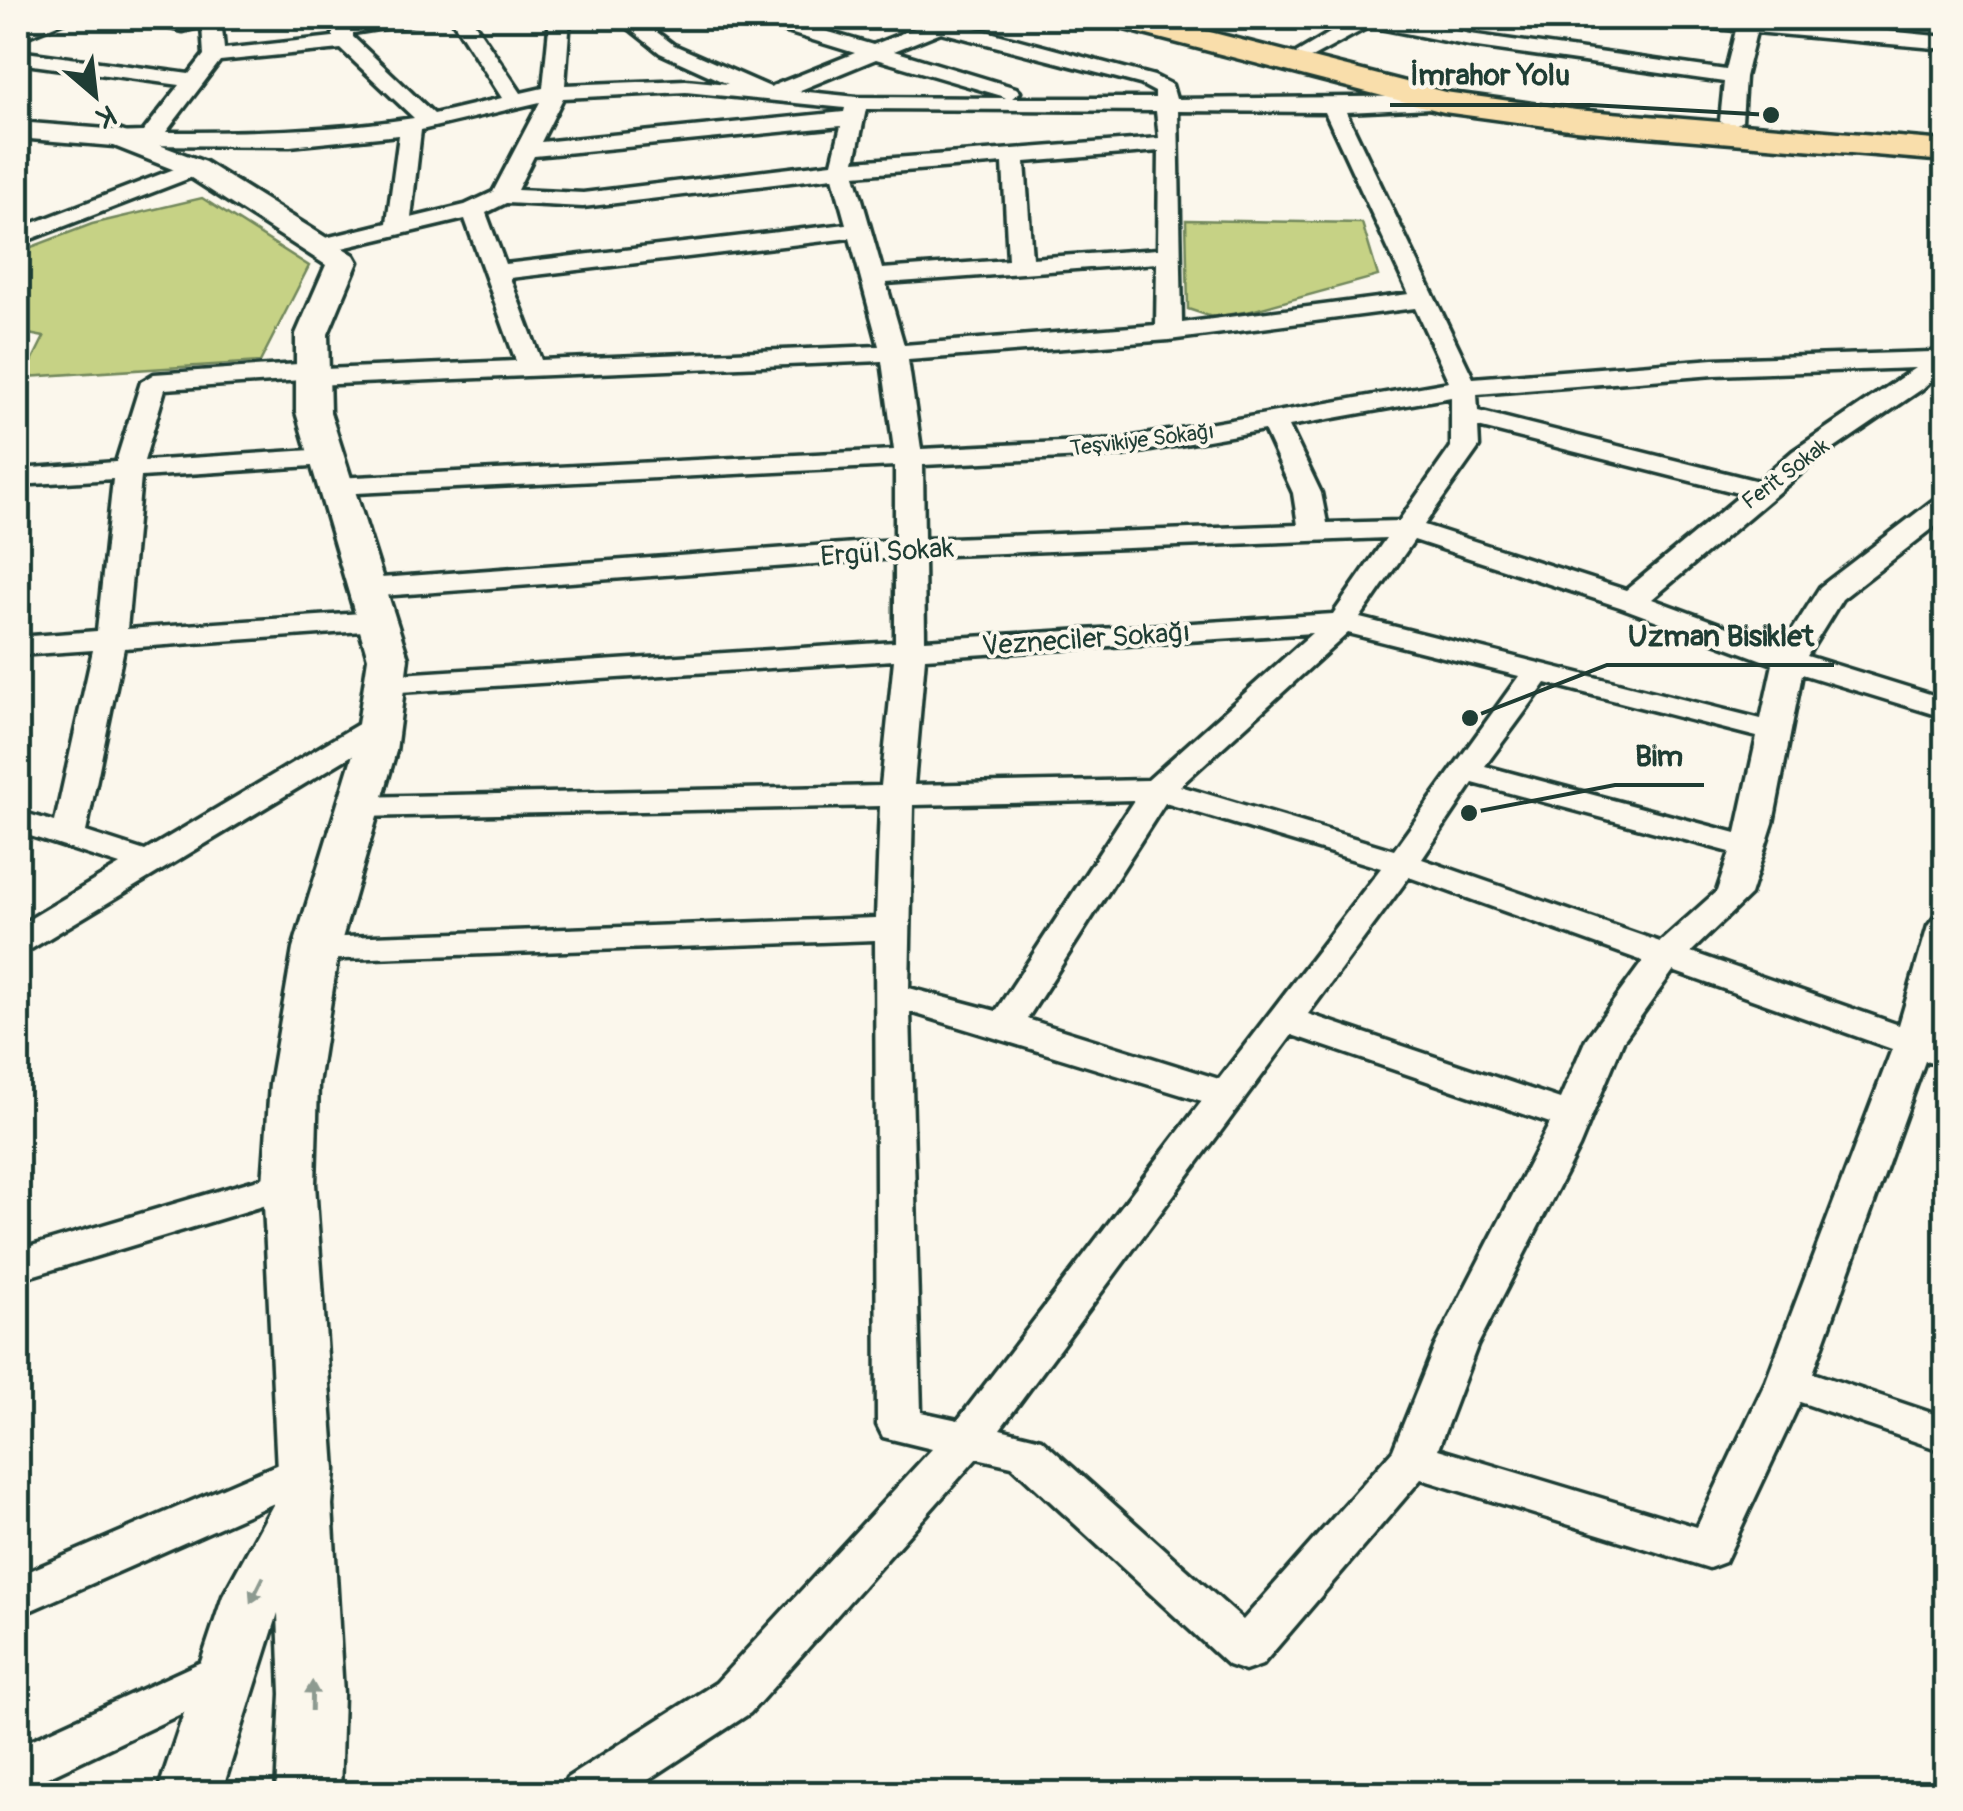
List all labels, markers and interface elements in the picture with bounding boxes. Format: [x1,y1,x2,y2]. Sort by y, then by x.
north arrow [45,45,145,145]
callout: İmrahor Yolu [1390,45,1590,105]
text: İmrahor Yolu [1410,57,1570,94]
text: K [90,96,122,135]
street label: Teşvikiye Sokağı [1069,417,1216,463]
street label: Ferit Sokak [1736,432,1835,516]
street label: Ergül Sokak [819,530,955,575]
callout: Uzman Bisiklet [1607,605,1834,665]
street label: Vezneciler Sokağı [981,615,1191,664]
text: Uzman Bisiklet [1628,618,1815,655]
callout: Bim [1615,725,1704,785]
text: Bim [1635,738,1683,775]
one-way arrow [248,1576,265,1605]
one-way arrow [304,1680,320,1712]

